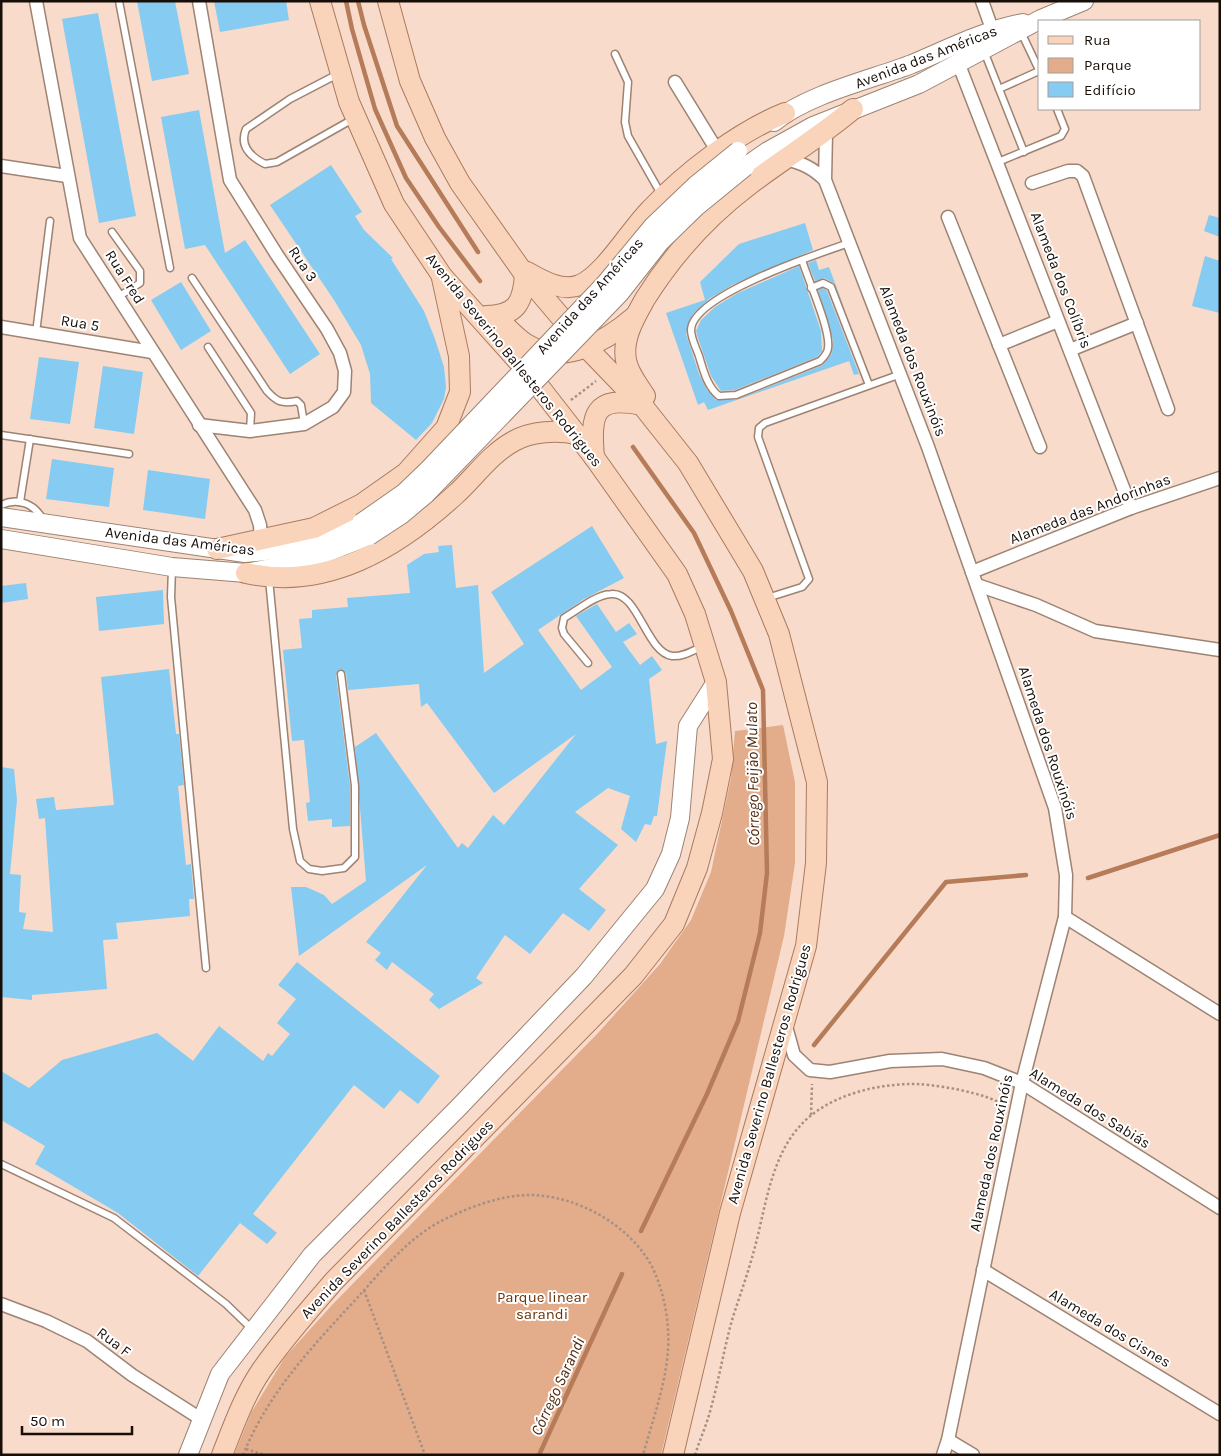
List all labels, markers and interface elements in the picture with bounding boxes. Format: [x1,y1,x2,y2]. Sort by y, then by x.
legend [1038,20,1201,110]
street label: Avenida das Américas [853,22,999,92]
text: Rua [1084,31,1111,49]
text: Parque [1084,56,1132,74]
text: Edifício [1084,81,1136,99]
street label: Alameda dos Colíbris [1027,209,1095,351]
street label: Avenida das Américas [533,234,647,358]
street label: Rua 3 [285,243,321,285]
street label: Rua Fred [101,247,149,307]
street label: Avenida Severino Ballesteros Rodrigues [422,250,606,470]
street label: Alameda dos Rouxinóis [876,283,950,439]
street label: Rua 5 [60,311,100,335]
street label: Alameda das Andorinhas [1007,470,1173,548]
street label: Avenida das Américas [104,523,256,559]
street label: Alameda dos Rouxinóis [1015,664,1081,822]
water label: Córrego Feijão Mulato [742,702,763,846]
street label: Avenida Severino Ballesteros Rodrigues [723,942,815,1206]
street label: Alameda dos Sabiás [1026,1064,1154,1152]
street label: Alameda dos Rouxinóis [966,1073,1016,1233]
street label: Avenida Severino Ballesteros Rodrigues [297,1116,497,1322]
street label: Alameda dos Cisnes [1046,1285,1174,1371]
park label: Parque linear sarandi [497,1288,588,1323]
street label: Rua F [93,1323,135,1361]
water label: Córrego Sarandi [526,1334,589,1438]
scale bar [22,1404,132,1436]
text: 50 m [30,1412,65,1430]

